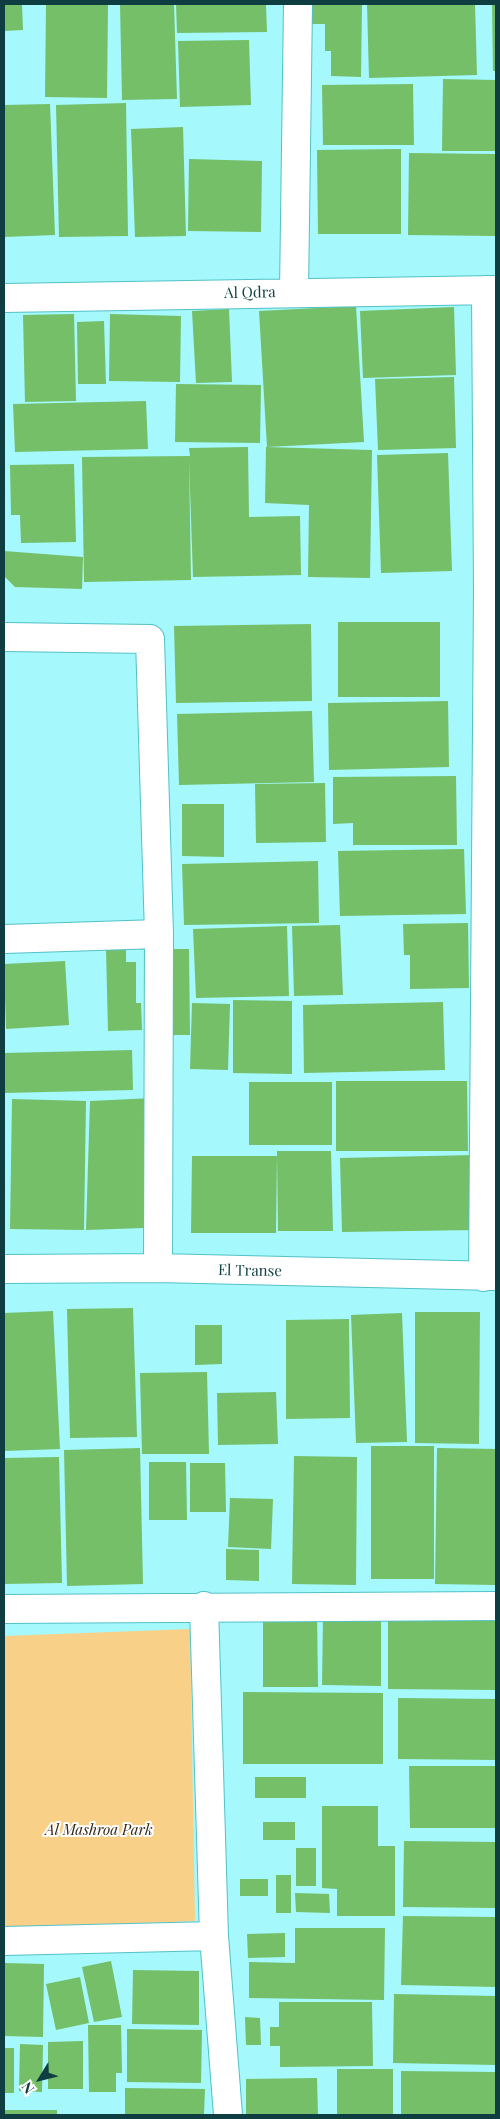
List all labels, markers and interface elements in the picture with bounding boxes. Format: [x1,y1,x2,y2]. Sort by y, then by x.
street label: Al Qdra [224,284,276,302]
street label: El Transe [218,1261,282,1281]
park label: Al Mashroa Park [45,1821,153,1839]
north arrow [15,2054,65,2104]
text: N [17,2078,38,2098]

